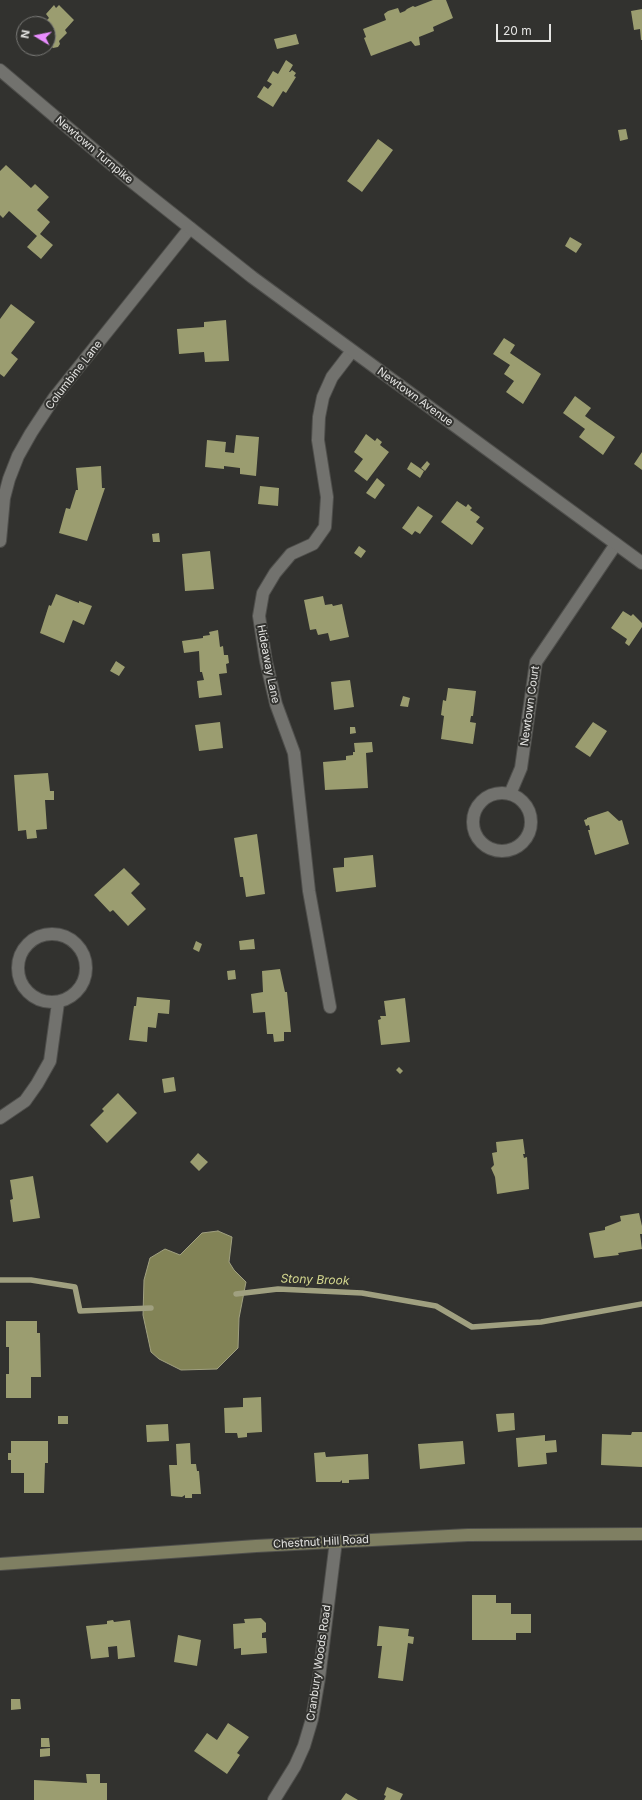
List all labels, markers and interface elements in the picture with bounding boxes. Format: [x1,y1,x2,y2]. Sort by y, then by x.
north arrow [16,16,56,56]
scale bar [498,16,553,42]
text: 20 m [503,23,532,38]
text: N [18,29,33,39]
street label: Newtown Turnpike [53,114,135,186]
street label: Columbine Lane [43,338,105,412]
street label: Newtown Avenue [374,365,456,429]
street label: Hideaway Lane [254,624,282,704]
street label: Newtown Court [518,665,542,747]
water label: Stony Brook [280,1272,350,1288]
street label: Chestnut Hill Road [273,1533,369,1551]
street label: Cranbury Woods Road [304,1604,334,1722]

